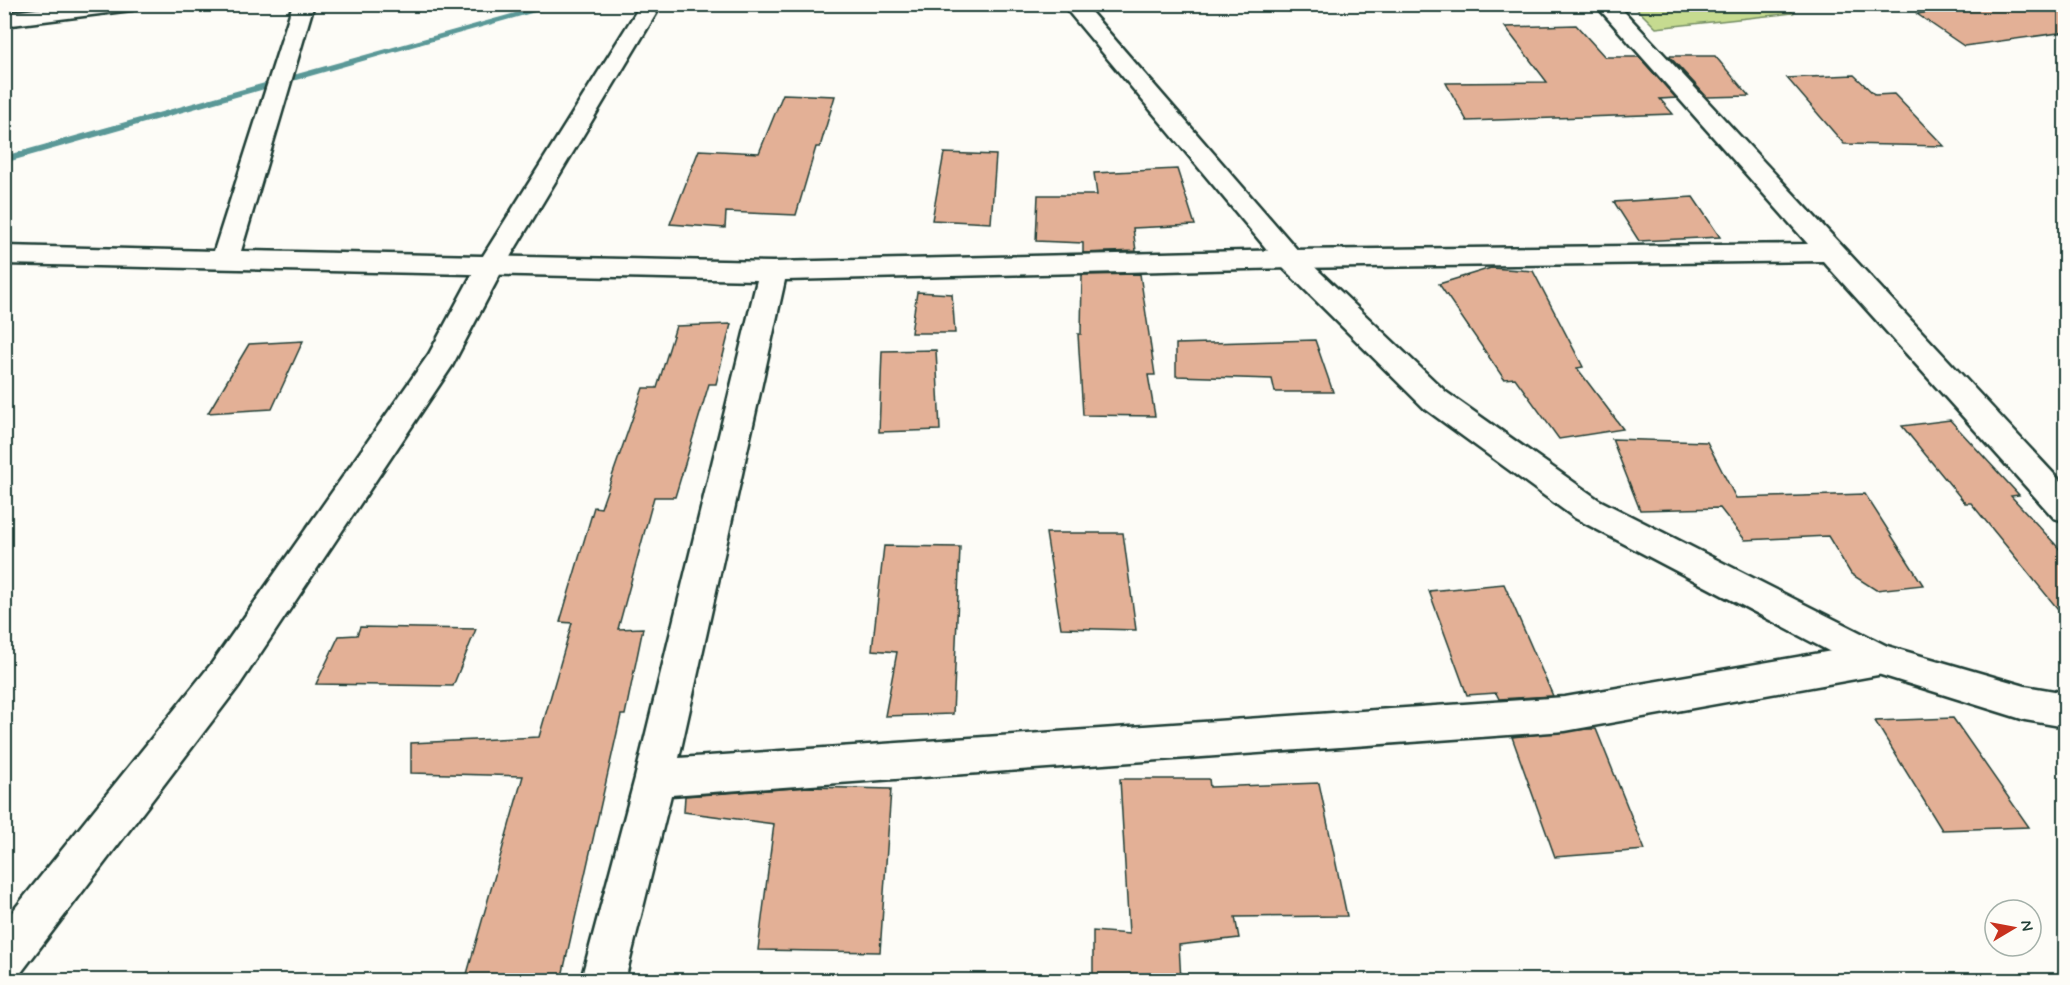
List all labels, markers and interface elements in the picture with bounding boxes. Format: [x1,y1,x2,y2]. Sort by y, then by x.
north arrow [1983,898,2043,958]
text: N [2015,919,2038,933]

